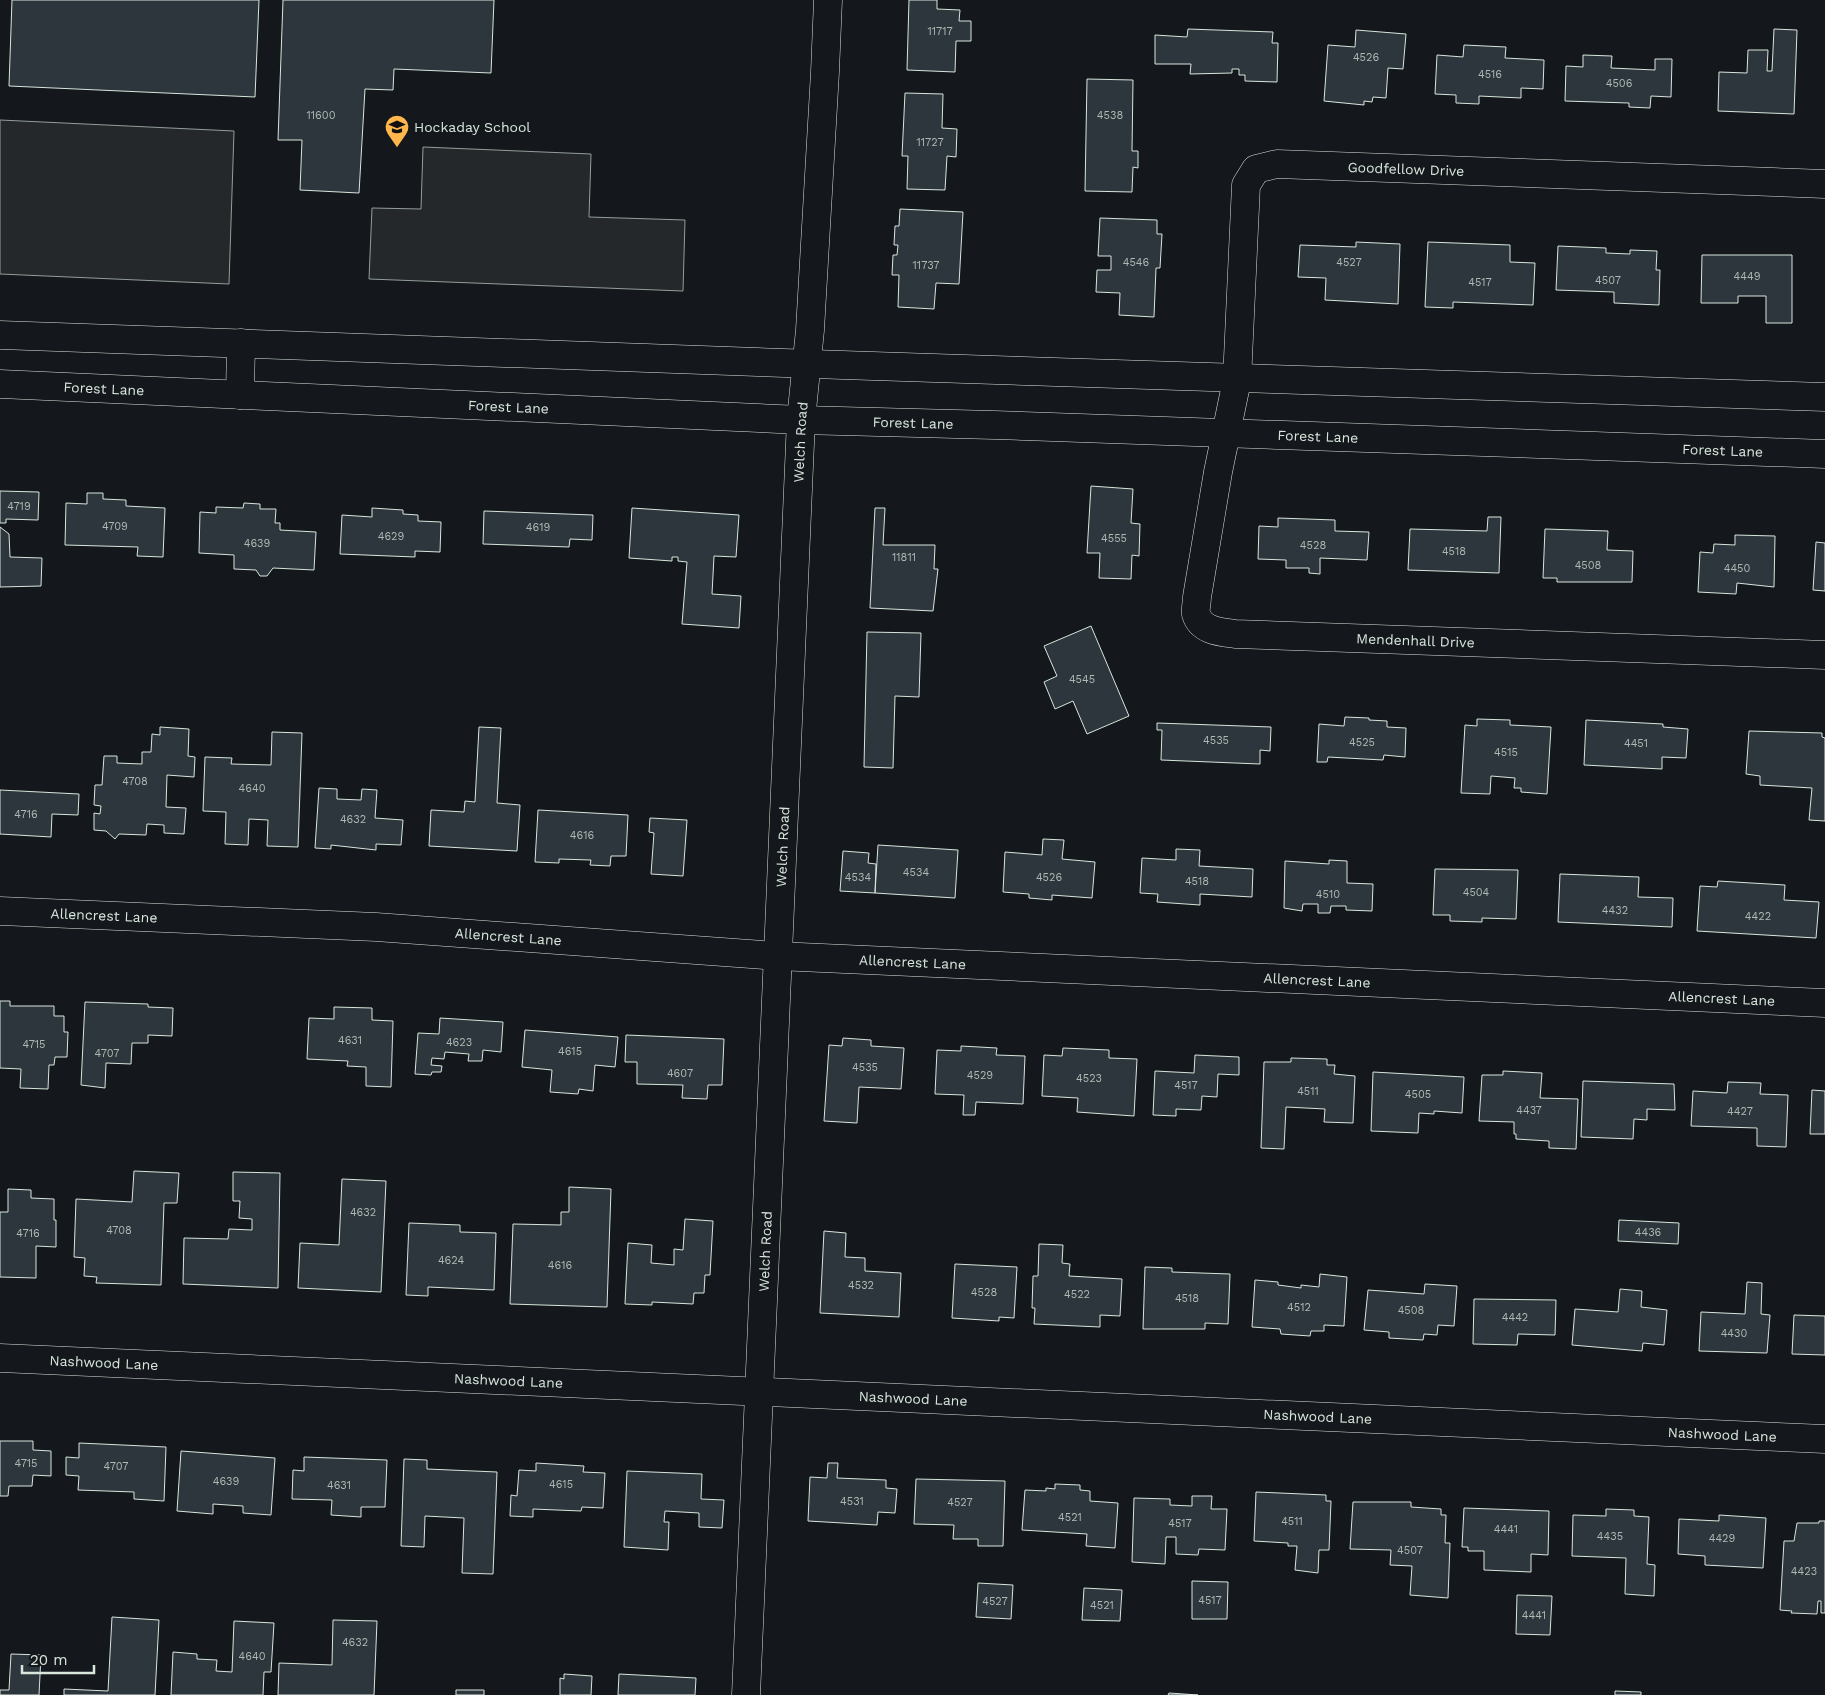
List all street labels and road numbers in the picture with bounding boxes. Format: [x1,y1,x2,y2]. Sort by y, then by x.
street label: Goodfellow Drive [1347,159,1465,179]
street label: Forest Lane [63,379,145,398]
street label: Forest Lane [468,397,549,417]
street label: Welch Road [790,401,811,483]
street label: Forest Lane [873,414,954,432]
street label: Forest Lane [1277,427,1359,446]
street label: Forest Lane [1682,441,1763,460]
street label: Mendenhall Drive [1356,630,1475,651]
street label: Welch Road [773,806,792,888]
street label: Allencrest Lane [50,905,158,926]
street label: Allencrest Lane [454,925,562,948]
street label: Allencrest Lane [859,952,966,972]
street label: Allencrest Lane [1263,970,1371,991]
street label: Allencrest Lane [1668,988,1776,1009]
street label: Welch Road [755,1211,775,1292]
street label: Nashwood Lane [49,1352,159,1373]
street label: Nashwood Lane [454,1370,563,1391]
street label: Nashwood Lane [858,1388,968,1409]
street label: Nashwood Lane [1263,1406,1373,1427]
street label: Nashwood Lane [1667,1424,1777,1445]

